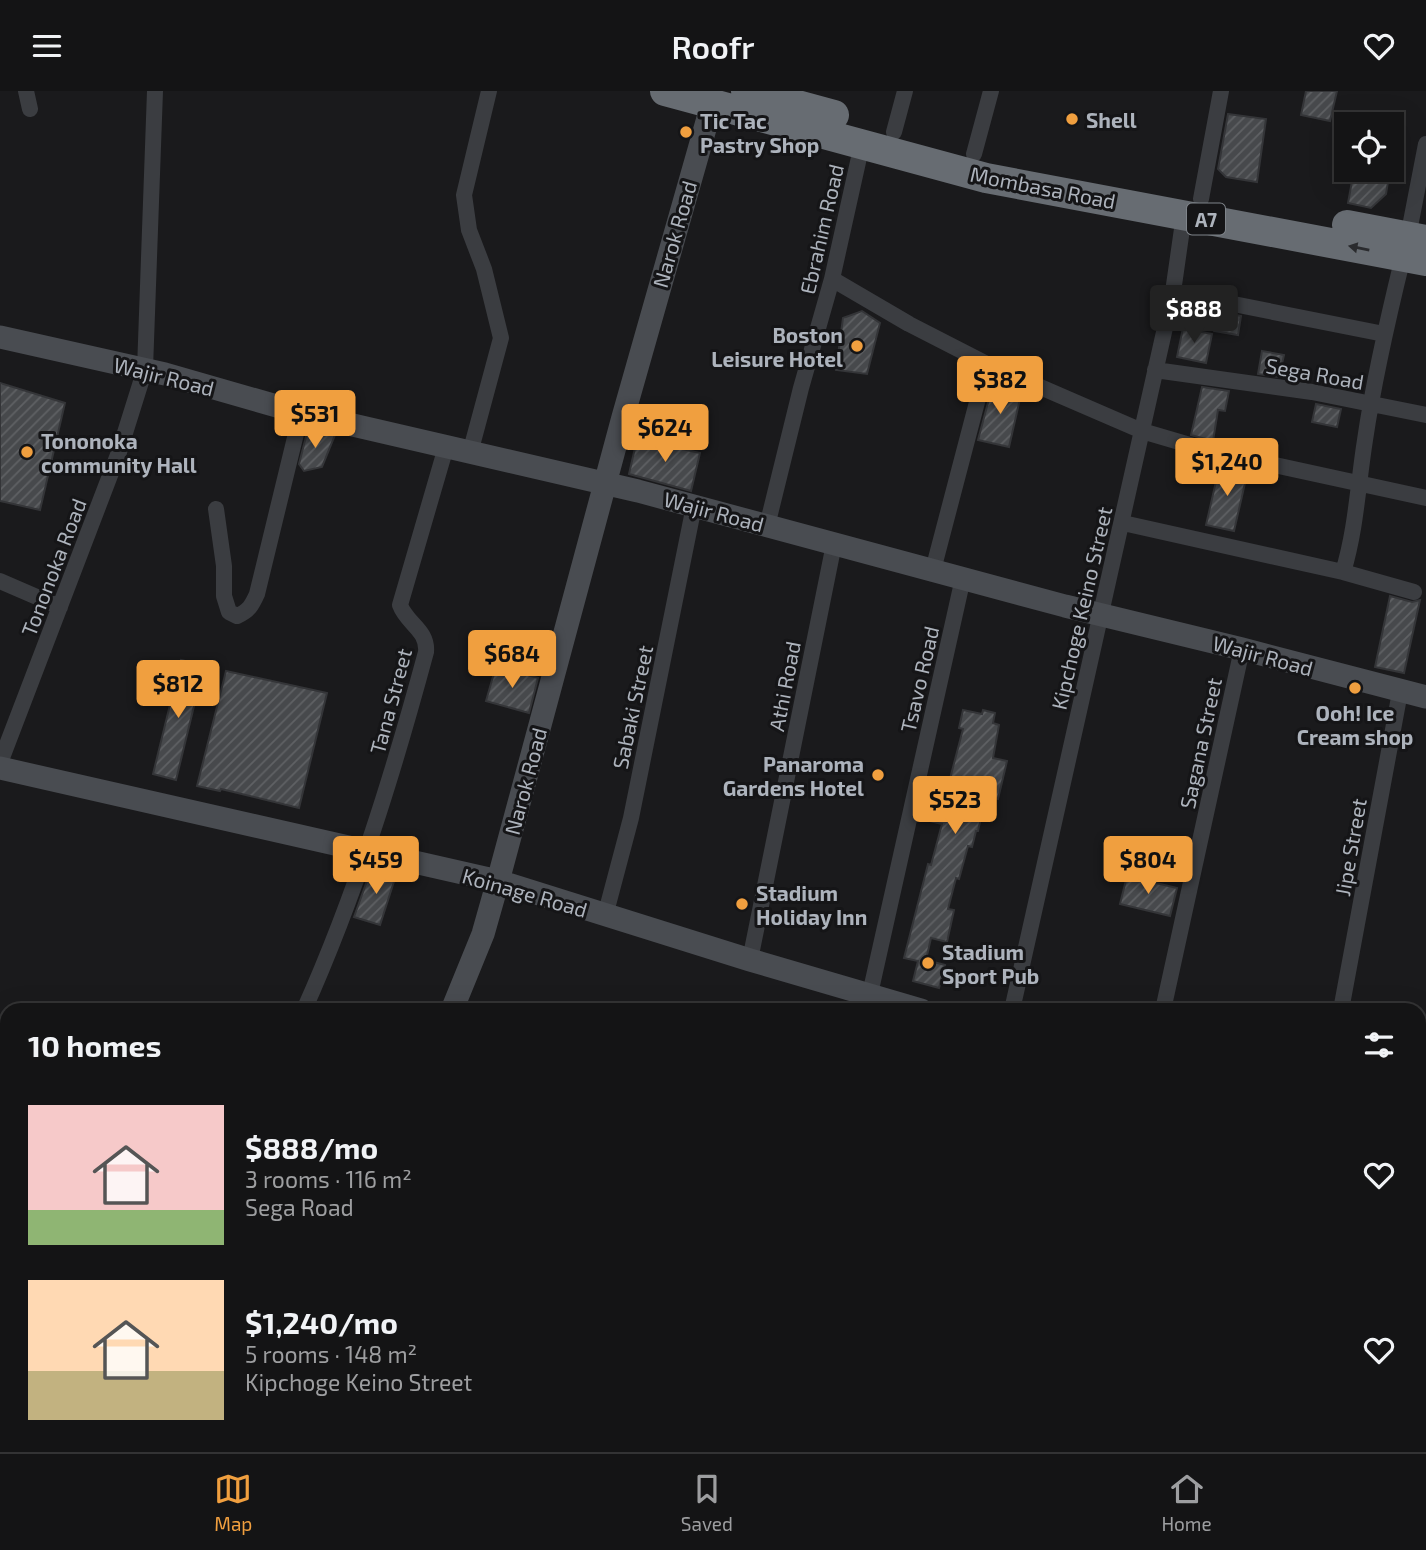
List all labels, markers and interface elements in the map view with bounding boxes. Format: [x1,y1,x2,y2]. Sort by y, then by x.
icon: menu [28,27,66,65]
text: Roofr [671,27,755,65]
icon: heart [1360,27,1398,65]
place label: Shell [1086,107,1137,132]
place label: Tic Tac Pastry Shop [700,108,819,158]
marker: Shell [1064,111,1080,127]
map controls [1334,112,1404,182]
button: locate [1334,112,1404,182]
marker: Tic Tac Pastry Shop [678,124,694,140]
street label: Mombasa Road [968,161,1118,213]
street label: Ebrahim Road [794,162,848,296]
street label: Narok Road [647,178,701,290]
road number: A7 [1187,203,1225,235]
one-way arrow [1348,243,1370,254]
pin: $888 [1153,285,1235,345]
text: $888 [1166,294,1222,322]
place label: Boston Leisure Hotel [711,322,843,371]
marker: Boston Leisure Hotel [849,338,865,354]
street label: Wajir Road [111,351,217,402]
street label: Sega Road [1264,352,1366,394]
pin: $382 [959,357,1041,416]
text: $382 [973,365,1027,393]
pin: $531 [274,391,356,450]
text: $531 [290,399,340,427]
pin: $624 [624,405,706,464]
text: $624 [638,413,692,441]
place label: Tononoka community Hall [41,428,197,478]
pin: $1,240 [1170,439,1284,498]
marker: Tononoka community Hall [19,444,35,460]
text: $1,240 [1191,447,1263,475]
street label: Wajir Road [661,486,767,537]
street label: Tononoka Road [15,495,91,639]
street label: Kipchoge Keino Street [1045,504,1117,712]
street label: Tsavo Road [895,623,943,735]
street label: Wajir Road [1210,630,1316,681]
pin: $684 [471,631,553,690]
text: $684 [484,639,540,667]
street label: Athi Road [763,639,805,733]
street label: Sabaki Street [607,643,657,771]
street label: Tana Street [364,645,416,757]
pin: $812 [137,661,219,720]
text: $812 [153,669,203,697]
street label: Sagana Street [1174,675,1226,811]
marker: Ooh! Ice Cream shop [1347,680,1363,696]
place label: Ooh! Ice Cream shop [1297,700,1413,749]
street label: Narok Road [499,725,551,837]
place label: Panaroma Gardens Hotel [723,751,864,800]
marker: Panaroma Gardens Hotel [870,767,886,783]
pin: $523 [914,777,996,836]
text: $523 [929,785,981,813]
street label: Jipe Street [1329,796,1371,898]
pin: $459 [335,837,417,896]
pin: $804 [1107,837,1189,896]
text: $459 [349,845,403,873]
text: $804 [1120,845,1176,873]
street label: Koinage Road [460,862,590,922]
place label: Stadium Holiday Inn [756,880,867,930]
marker: Stadium Holiday Inn [734,896,750,912]
place label: Stadium Sport Pub [942,939,1039,988]
marker: Stadium Sport Pub [920,955,936,971]
icon: filters [1360,1026,1398,1064]
text: 10 homes [28,1027,161,1063]
text: $888/mo [245,1129,378,1165]
icon: home [84,1133,168,1217]
icon: heart [1360,1156,1398,1194]
text: 3 rooms · 116 m² [245,1165,412,1193]
text: Sega Road [245,1193,354,1221]
text: $1,240/mo [245,1304,398,1340]
icon: home [84,1308,168,1392]
icon: heart [1360,1331,1398,1369]
text: 5 rooms · 148 m² [245,1340,417,1368]
text: Kipchoge Keino Street [245,1368,472,1396]
tab: Map [214,1470,252,1535]
tab: Saved [681,1470,733,1535]
tab: Home [1161,1470,1212,1535]

